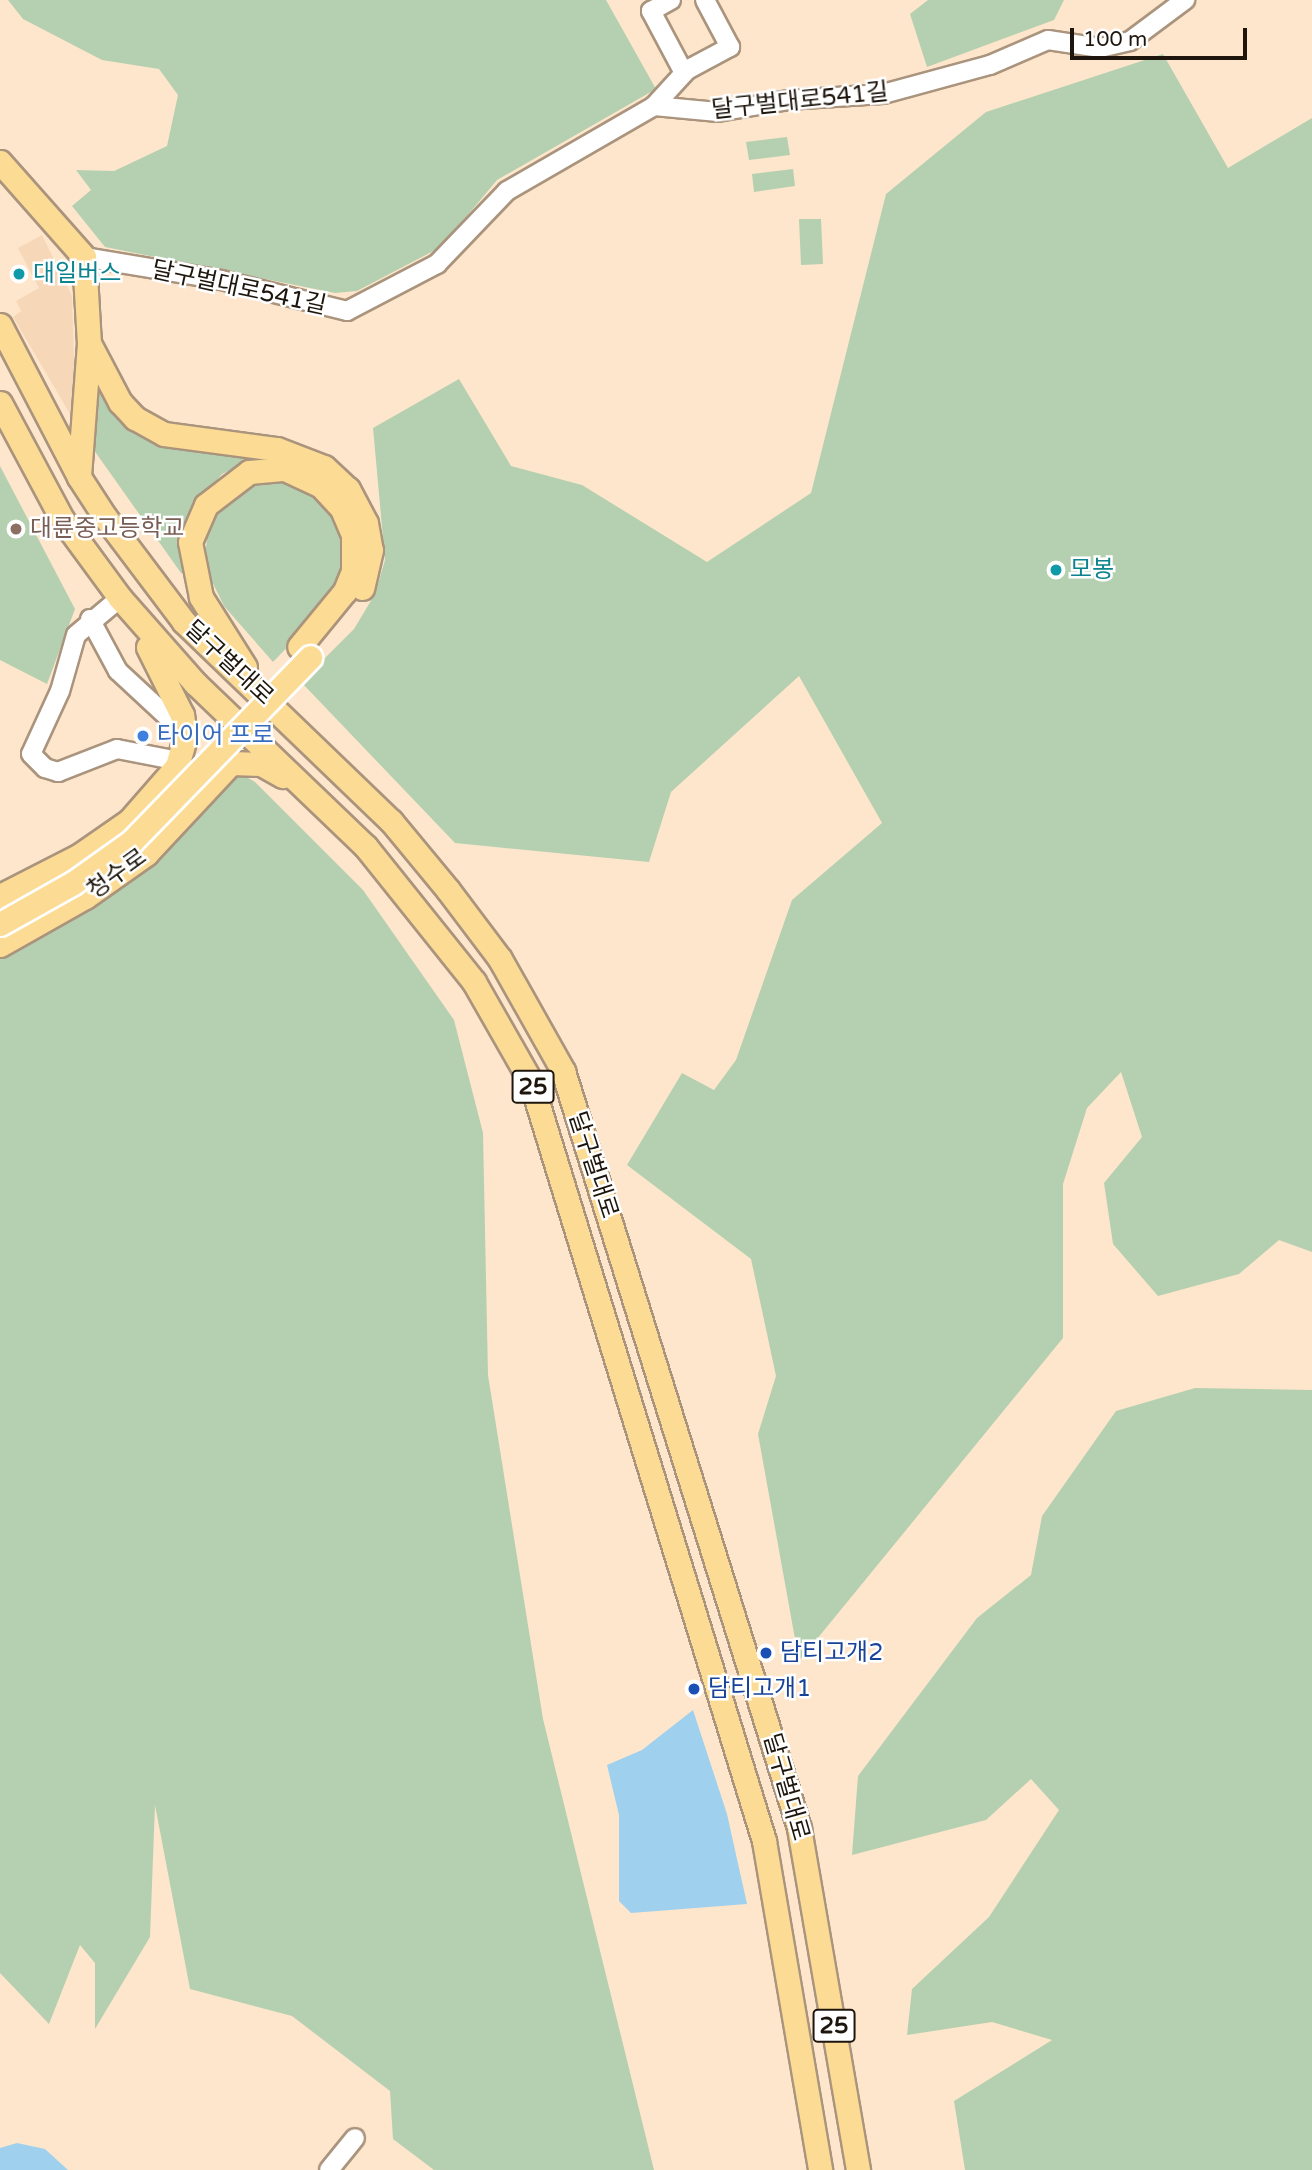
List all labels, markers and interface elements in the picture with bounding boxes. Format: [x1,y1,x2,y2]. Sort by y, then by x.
scale bar [1074,14,1251,58]
text: 100 m [1083,27,1147,52]
street label: 달구벌대로541길 [710,77,890,125]
street label: 달구벌대로541길 [149,255,329,321]
place label: 대일버스 [33,260,121,288]
marker: 대일버스 [11,266,27,282]
place label: 대륜중고등학교 [30,515,185,543]
marker: 대륜중고등학교 [8,521,24,537]
place label: 모봉 [1070,556,1114,584]
marker: 모봉 [1048,562,1064,578]
street label: 달구벌대로 [179,615,279,711]
place label: 타이어 프로 [157,722,274,750]
marker: 타이어 프로 [135,728,151,744]
street label: 청수로 [82,843,152,905]
road number: 25 [510,1068,556,1106]
street label: 달구벌대로 [562,1108,624,1222]
place label: 담티고개2 [780,1639,883,1667]
marker: 담티고개2 [758,1645,774,1661]
place label: 담티고개1 [708,1675,811,1703]
marker: 담티고개1 [686,1681,702,1697]
street label: 달구벌대로 [757,1730,815,1844]
road number: 25 [811,2007,857,2046]

